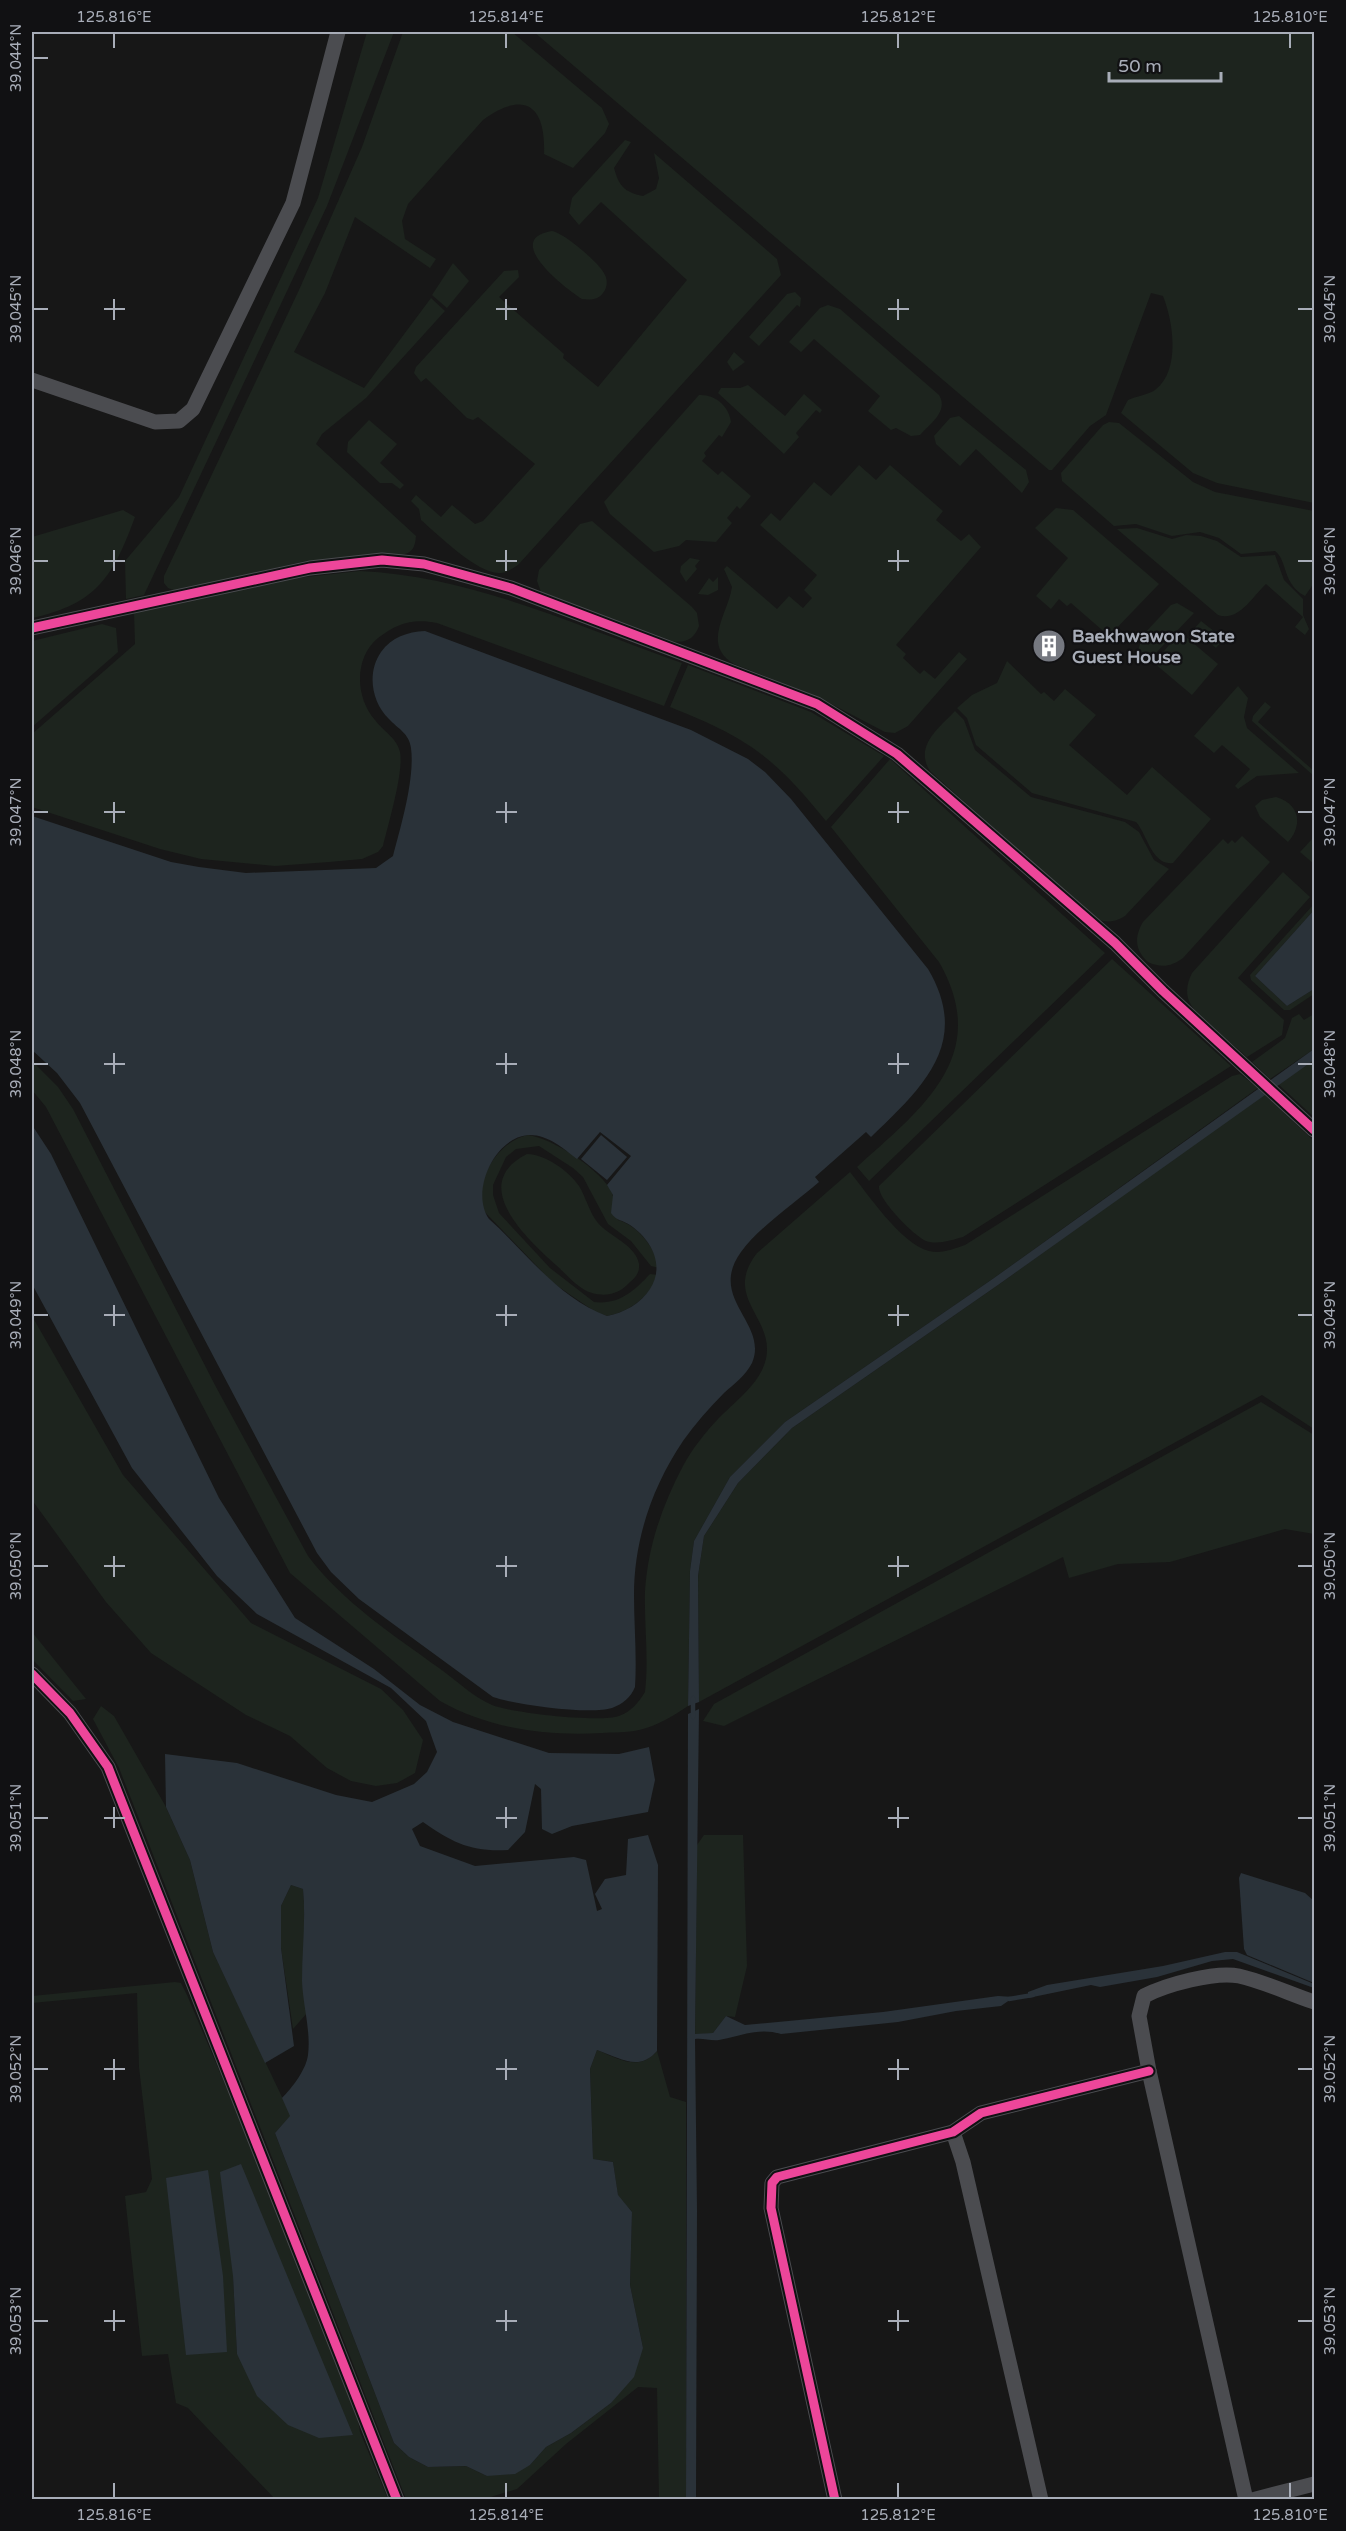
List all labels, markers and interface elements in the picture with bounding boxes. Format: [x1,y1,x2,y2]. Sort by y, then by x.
text: 125.816°E [76,8,152,26]
text: 125.814°E [468,8,544,26]
text: 125.812°E [860,8,936,26]
text: 125.810°E [1252,8,1328,26]
text: 39.044°N [7,24,25,92]
scale bar [1109,45,1222,83]
text: 50 m [1118,55,1162,77]
text: 39.045°N [7,275,25,343]
text: 39.045°N [1321,275,1339,343]
text: 39.046°N [7,527,25,595]
text: 39.046°N [1321,527,1339,595]
place label: Baekhwawon State Guest House [1072,625,1235,668]
building icon: Baekhwawon State Guest House [1031,628,1067,664]
text: 39.047°N [7,777,25,847]
text: 39.047°N [1321,777,1339,847]
text: 39.048°N [7,1030,25,1098]
text: 39.048°N [1321,1030,1339,1098]
text: 39.049°N [7,1281,25,1349]
text: 39.049°N [1321,1281,1339,1349]
text: 39.050°N [7,1532,25,1600]
text: 39.050°N [1321,1532,1339,1600]
text: 39.051°N [7,1784,25,1852]
text: 39.051°N [1321,1784,1339,1852]
text: 39.052°N [7,2035,25,2103]
text: 39.052°N [1321,2035,1339,2103]
text: 39.053°N [7,2287,25,2355]
text: 39.053°N [1321,2287,1339,2355]
text: 125.816°E [76,2506,152,2524]
text: 125.814°E [468,2506,544,2524]
text: 125.812°E [860,2506,936,2524]
text: 125.810°E [1252,2506,1328,2524]

